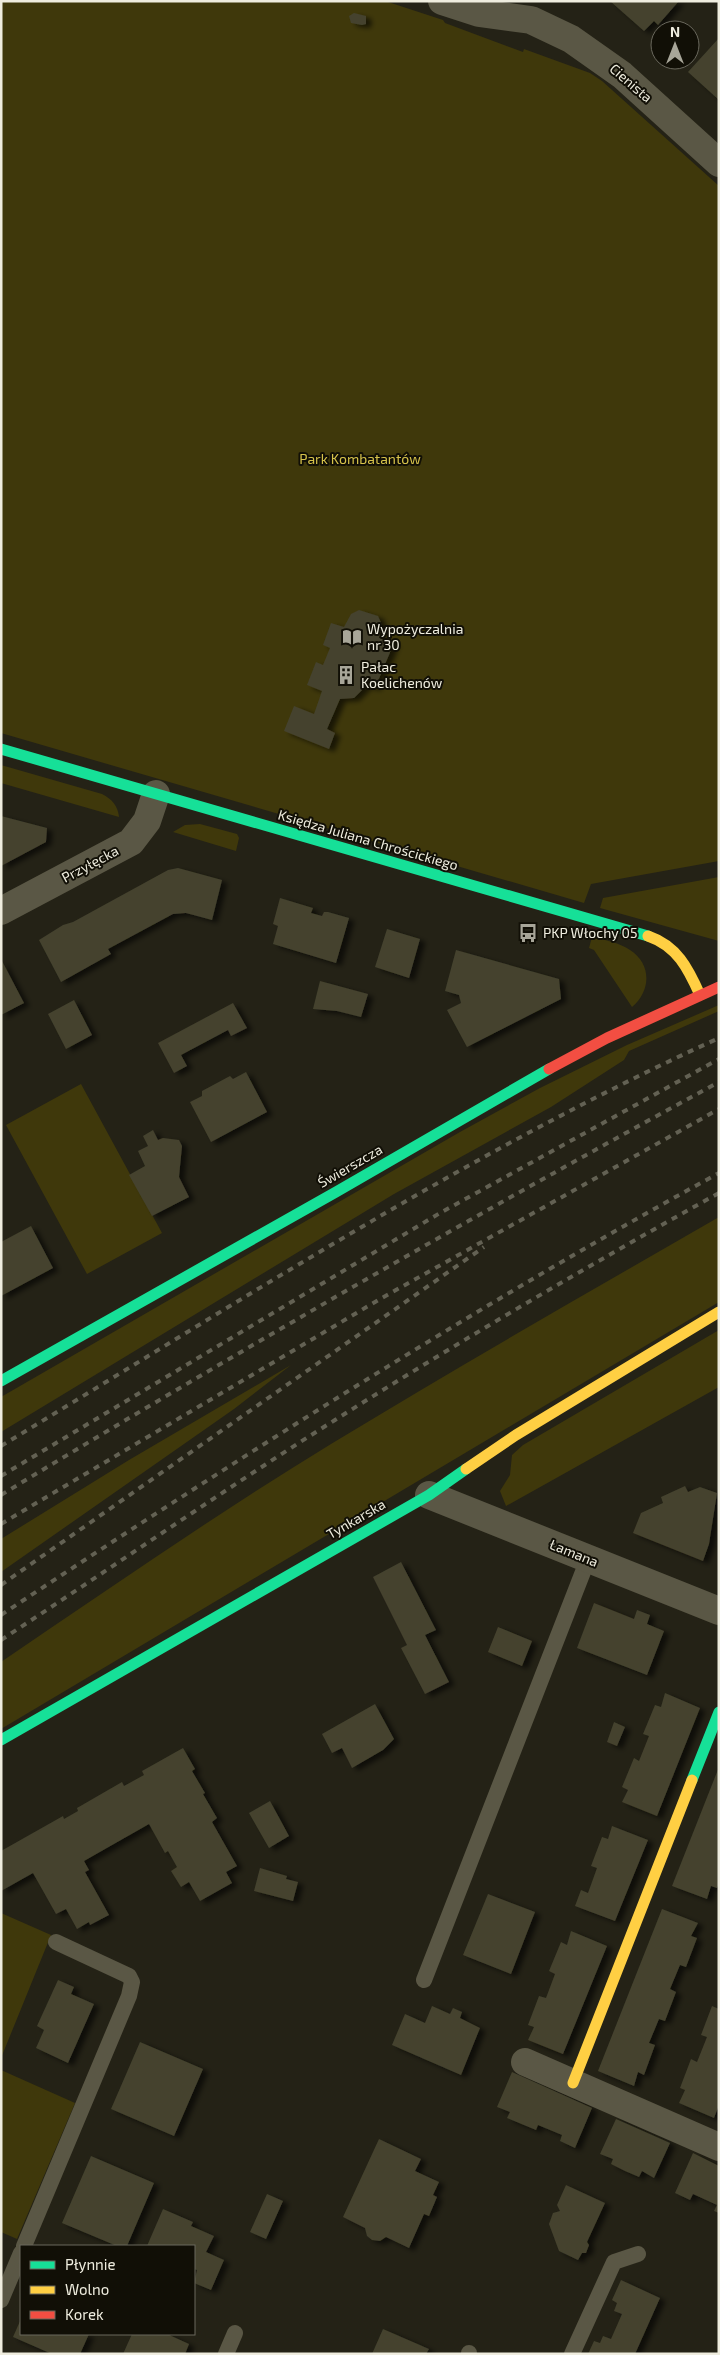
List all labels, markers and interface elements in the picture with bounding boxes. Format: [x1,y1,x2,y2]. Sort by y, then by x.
north arrow [650,20,700,70]
text: N [670,23,680,40]
street label: Cienista [607,60,656,106]
park label: Park Kombatantów [299,450,421,467]
place label: Wypożyczalnia nr 30 [367,620,463,653]
library icon: Wypożyczalnia nr 30 [341,626,363,648]
place label: Pałac Koelichenów [361,658,443,691]
building icon: Pałac Koelichenów [335,664,357,686]
street label: Księdza Juliana Chrościckiego [276,806,460,873]
street label: Przyłęcka [58,841,121,886]
bus stop icon: PKP Włochy 05 [517,922,539,944]
place label: PKP Włochy 05 [543,924,637,941]
street label: Świerszcza [314,1140,385,1191]
street label: Tynkarska [323,1495,388,1542]
street label: Łamana [547,1535,601,1570]
legend [20,2245,195,2335]
text: Płynnie [65,2255,116,2273]
text: Wolno [65,2280,109,2298]
text: Korek [65,2305,104,2323]

